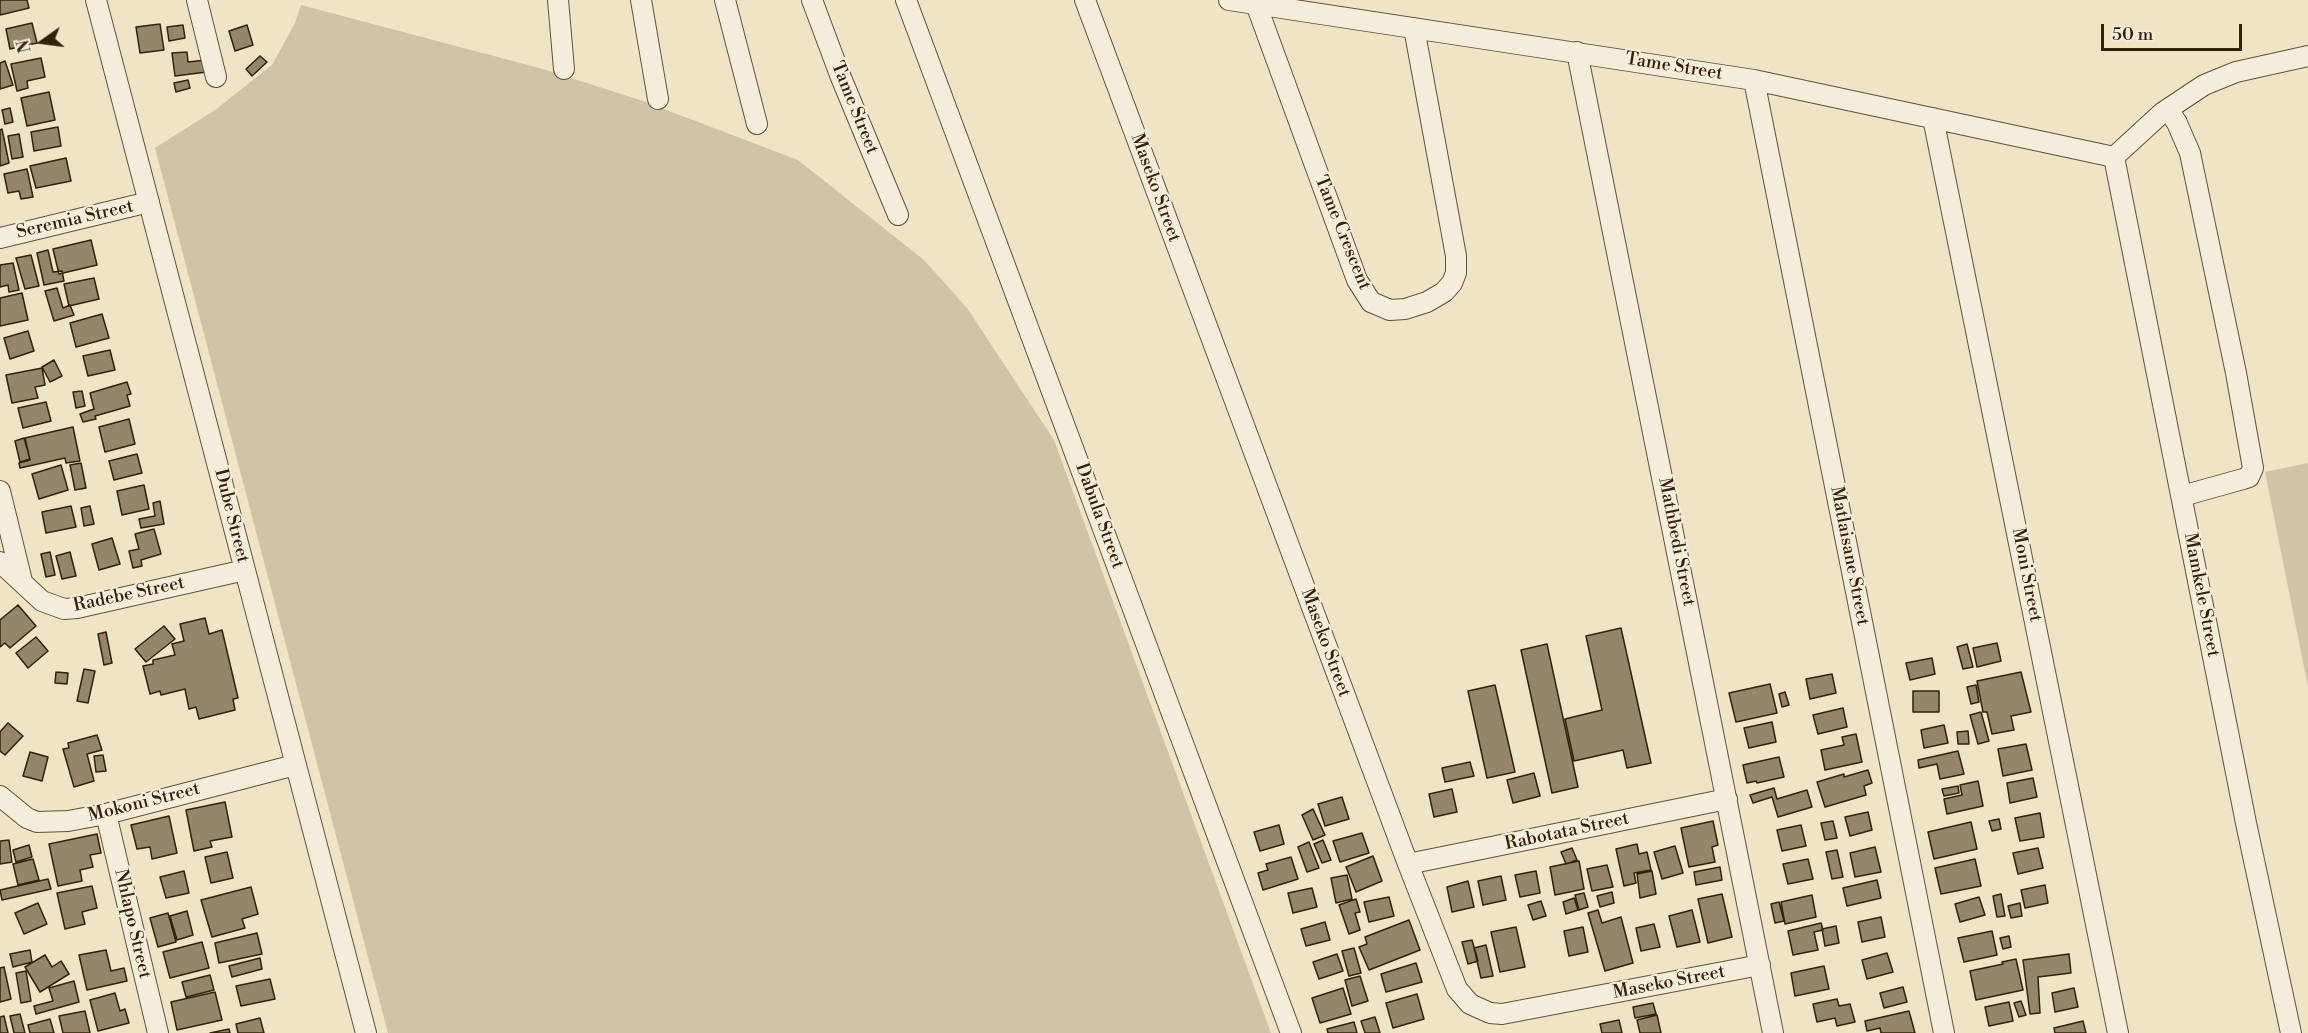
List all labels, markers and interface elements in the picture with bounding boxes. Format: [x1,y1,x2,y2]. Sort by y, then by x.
north arrow [12,12,72,72]
scale bar [2104,12,2245,50]
text: 50 m [2112,23,2153,46]
text: N [13,38,36,55]
street label: Tame Street [1624,49,1724,85]
street label: Tame Street [826,58,882,158]
street label: Maseko Street [1125,131,1185,245]
street label: Tame Crescent [1309,173,1375,293]
street label: Seremia Street [14,196,136,244]
street label: Dabula Street [1070,460,1128,572]
street label: Dube Street [209,467,253,565]
street label: Mathbedi Street [1653,476,1699,608]
street label: Matlaisane Street [1825,485,1873,627]
street label: Moni Street [2006,526,2046,624]
street label: Mamkele Street [2178,531,2224,659]
street label: Radebe Street [71,573,187,617]
street label: Maseko Street [1295,586,1355,700]
street label: Mokoni Street [86,779,202,827]
street label: Rabotata Street [1503,808,1631,856]
street label: Nhlapo Street [109,867,155,981]
street label: Maseko Street [1611,962,1727,1004]

